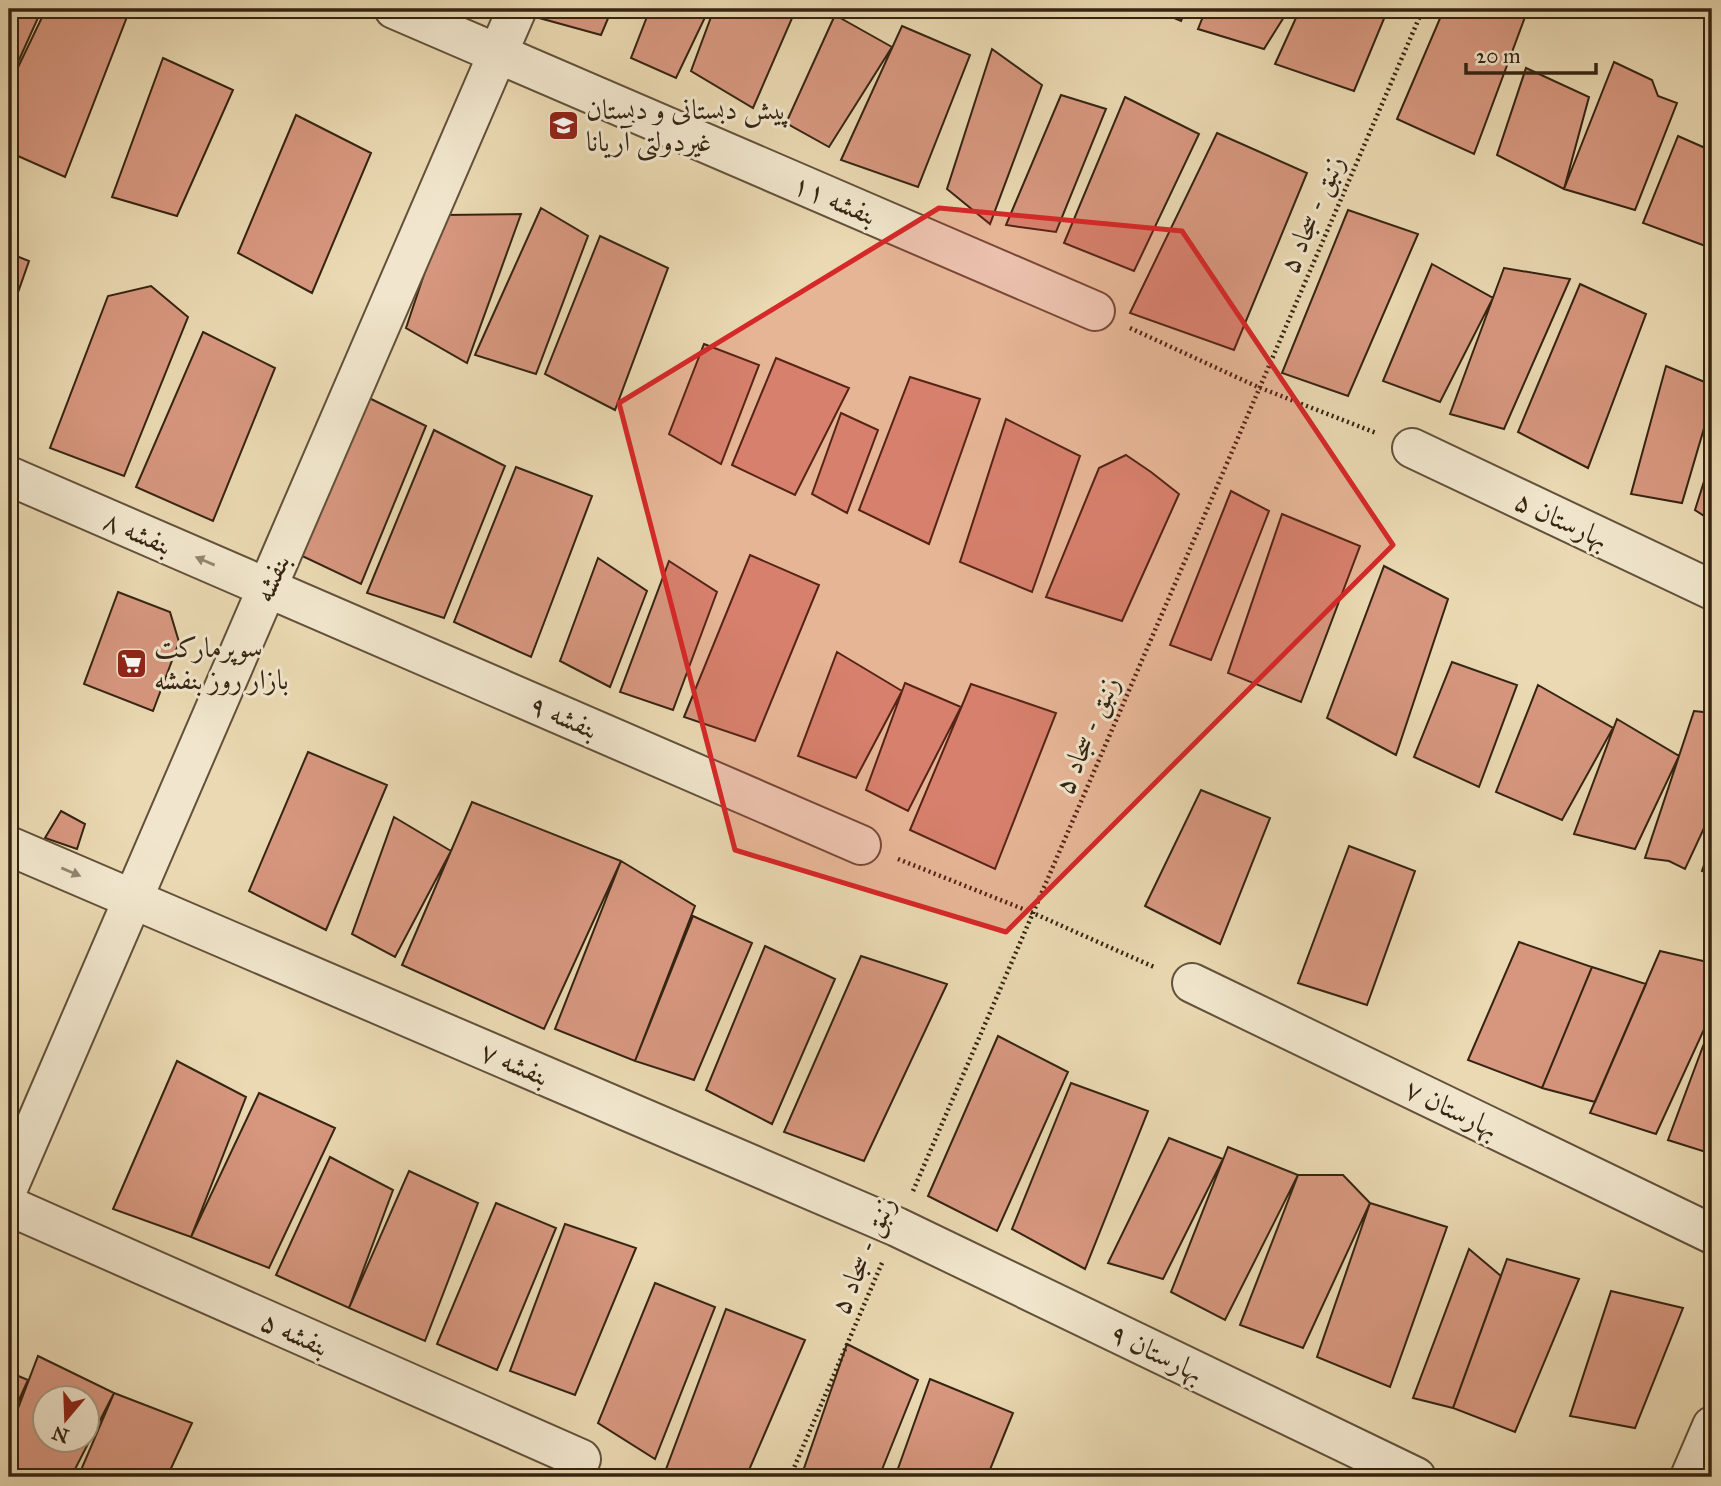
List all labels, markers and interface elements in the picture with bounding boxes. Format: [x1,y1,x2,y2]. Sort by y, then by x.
scale bar [1466,32,1595,76]
text: 20 m [1476,43,1521,69]
place label: پیش دبستانی و دبستان غیردولتی آریانا [586,92,789,162]
school or university icon: پیش دبستانی و دبستان غیردولتی آریانا [546,108,580,142]
street label: زنبق - سجاد ۵ [1271,150,1352,279]
street label: بنفشه ۱۱ [788,166,882,233]
street label: بهارستان ۵ [1509,482,1615,557]
street label: بنفشه ۸ [98,502,177,562]
street label: بنفشه [246,549,297,607]
one-way arrow [194,555,215,566]
place label: سوپرمارکت بازار روز بنفشه [154,630,288,697]
supermarket icon: سوپرمارکت بازار روز بنفشه [114,646,148,680]
street label: زنبق - سجاد ۵ [1046,671,1127,800]
street label: بنفشه ۹ [524,686,603,746]
one-way arrow [60,867,81,878]
street label: بنفشه ۷ [475,1033,554,1093]
street label: بهارستان ۷ [1399,1071,1504,1147]
street label: زنبق - سجاد ۵ [822,1191,903,1320]
street label: بنفشه ۵ [255,1303,334,1364]
street label: بهارستان ۹ [1104,1315,1209,1391]
north arrow [32,1384,102,1454]
text: N [49,1421,72,1448]

